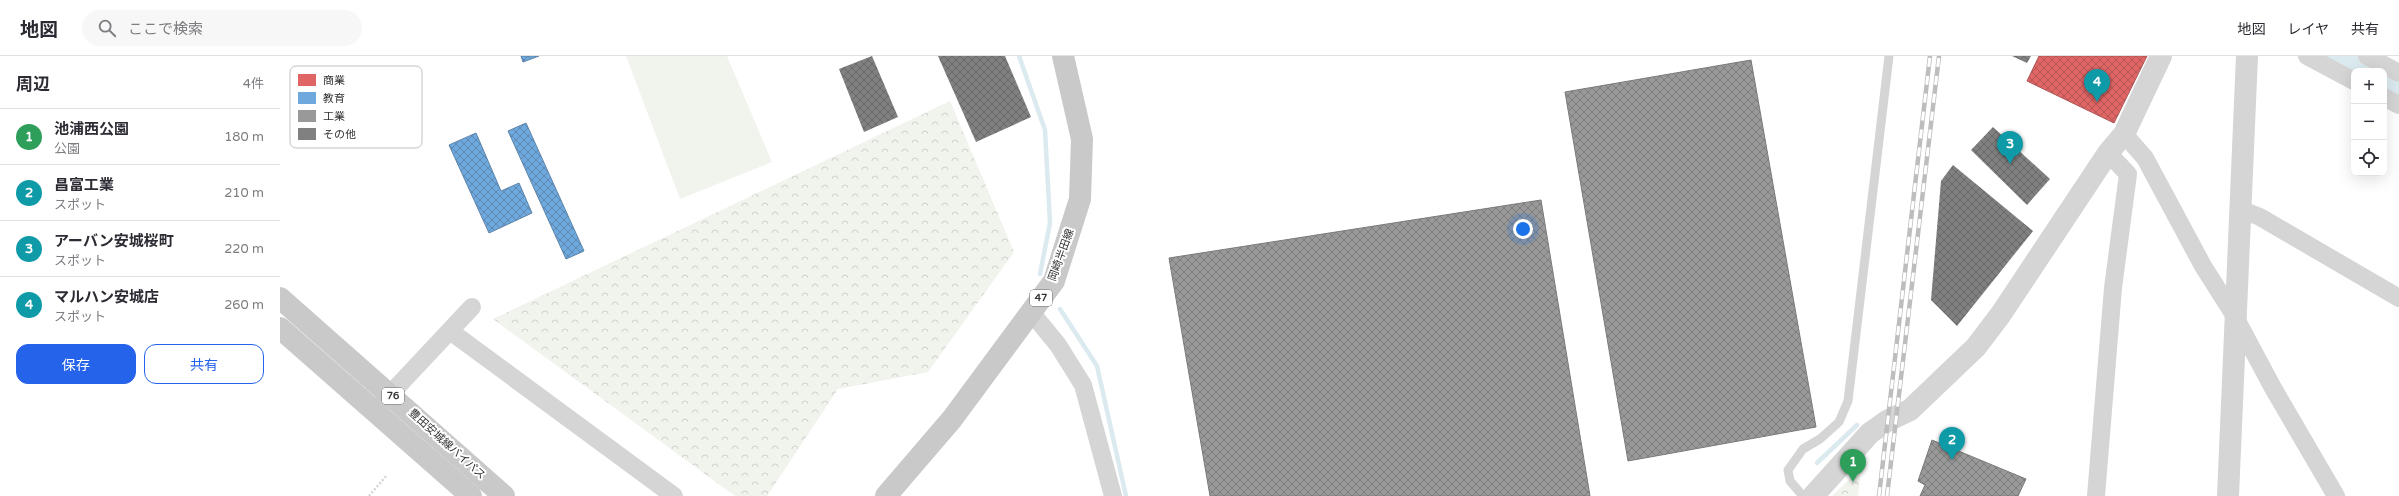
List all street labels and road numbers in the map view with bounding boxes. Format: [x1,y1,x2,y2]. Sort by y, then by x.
street label: 岡崎半田線 [1045,227,1077,283]
road number: 47 [1030,290,1052,306]
road number: 76 [382,388,404,404]
street label: 豊田安城線バイパス [406,406,488,482]

